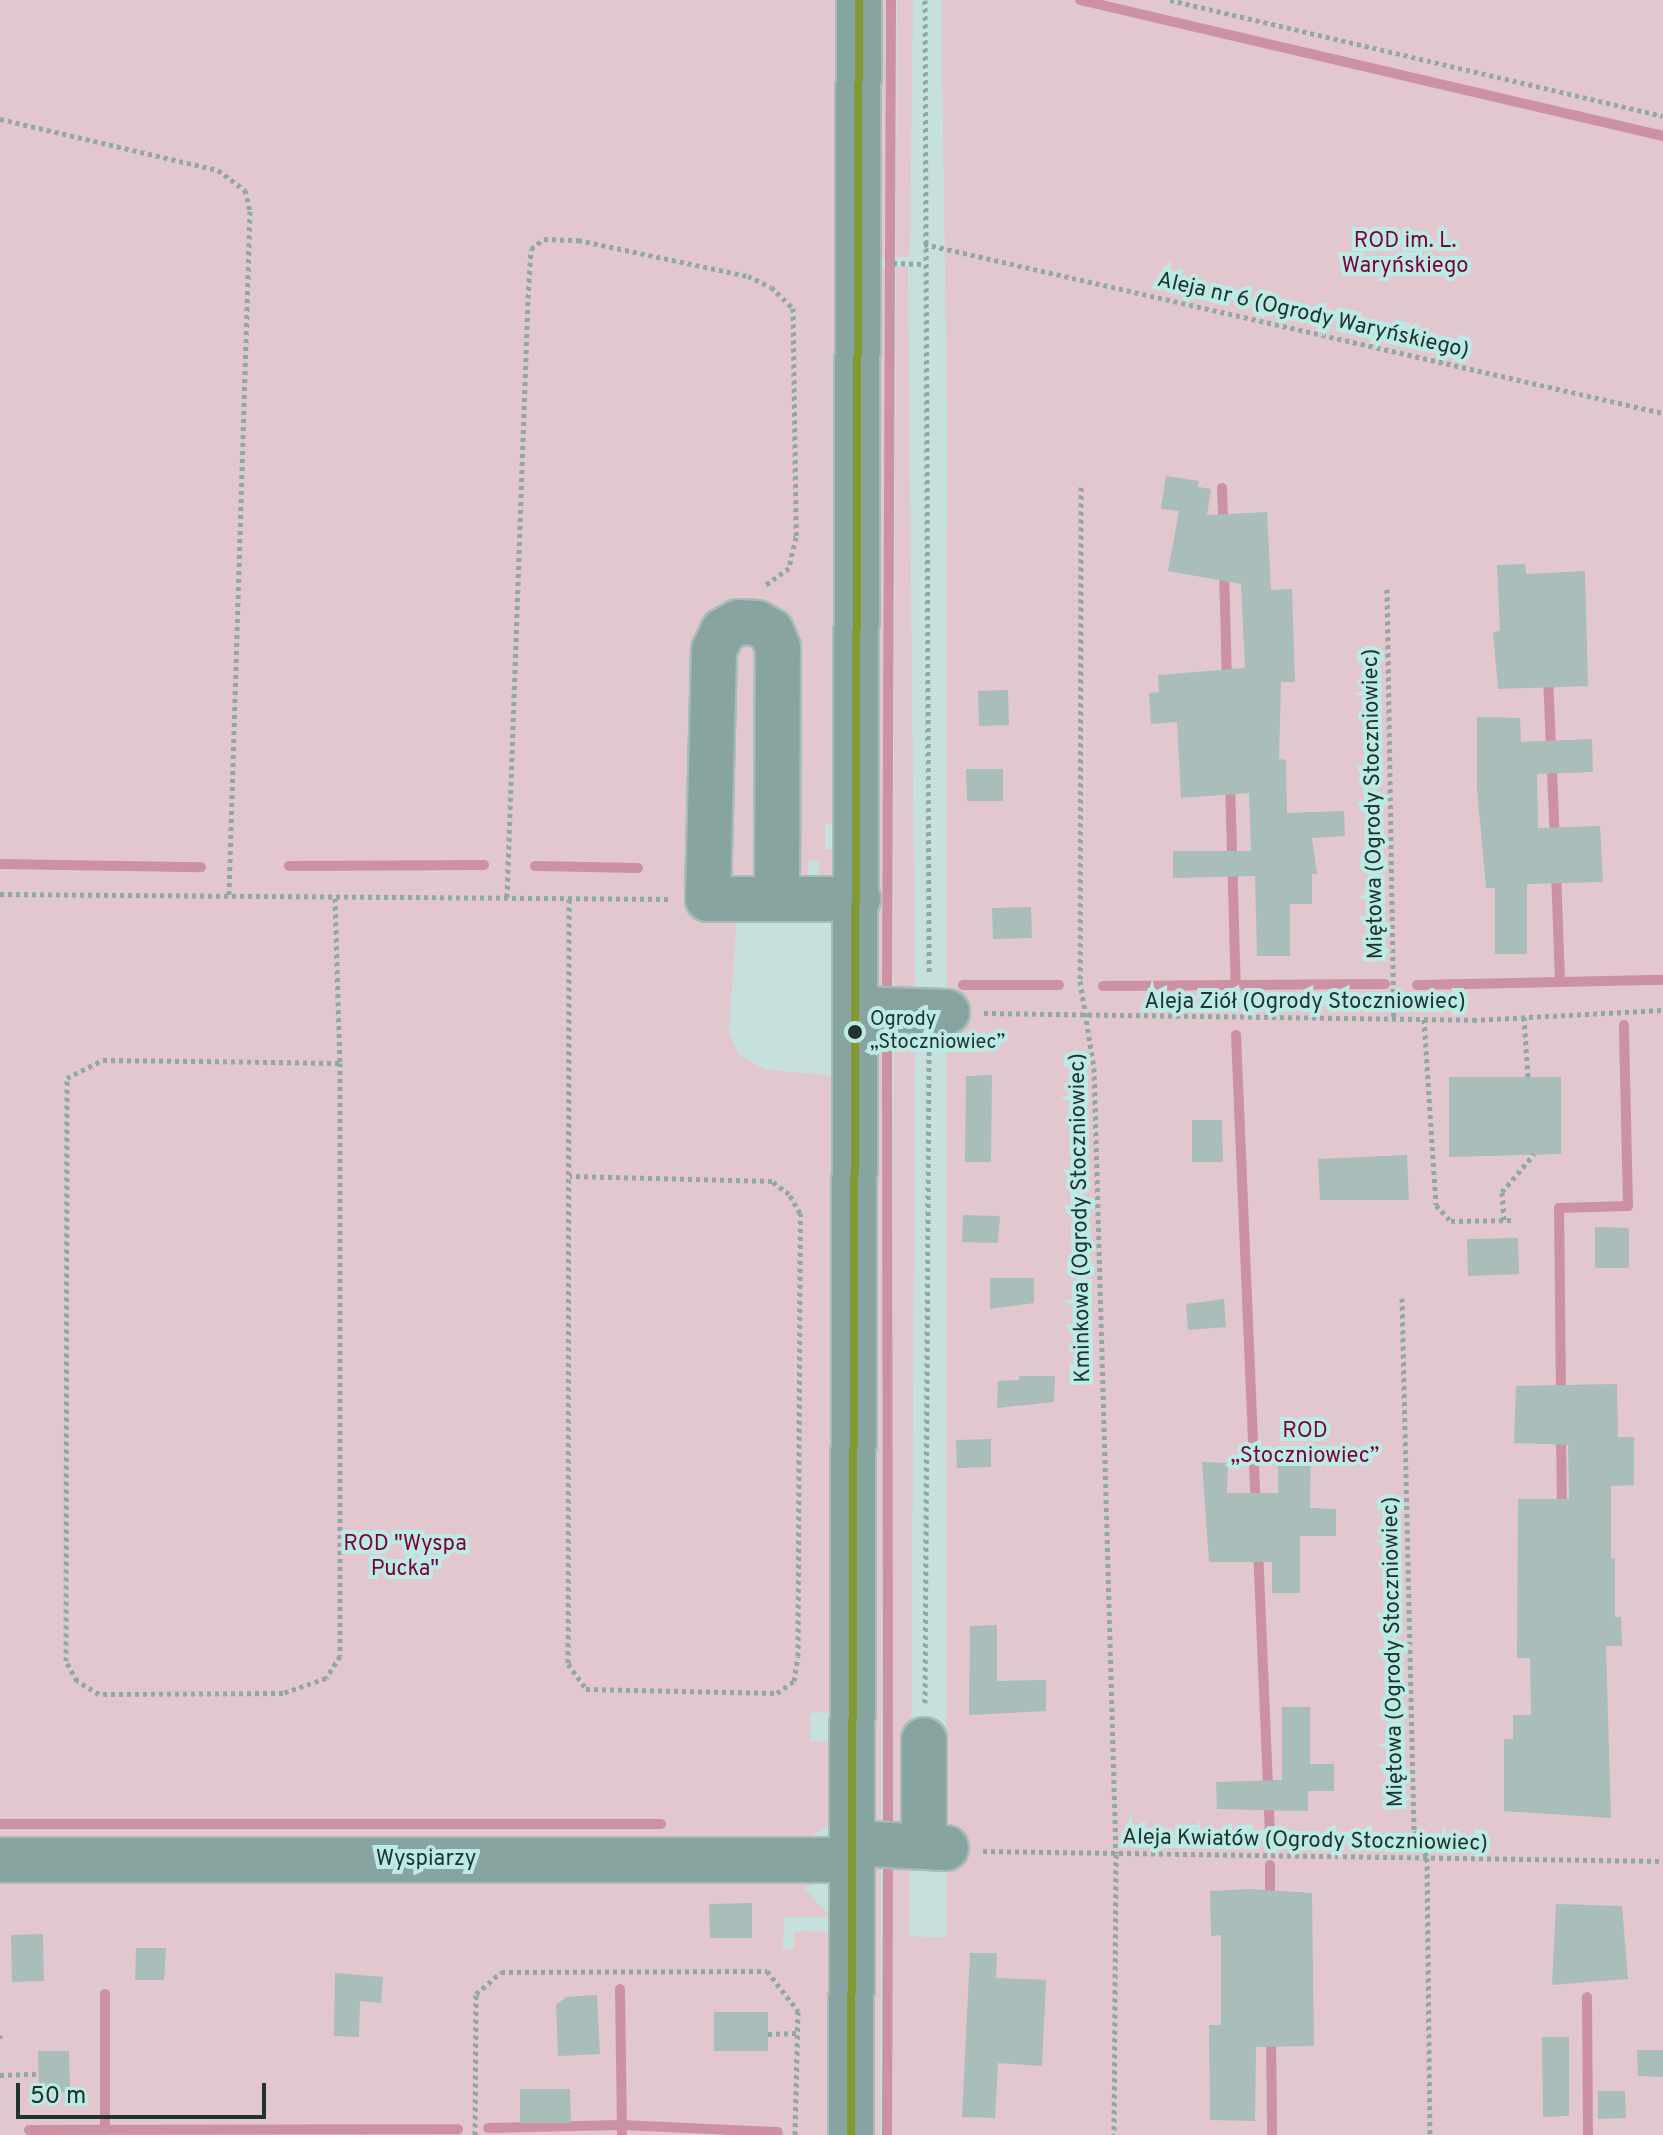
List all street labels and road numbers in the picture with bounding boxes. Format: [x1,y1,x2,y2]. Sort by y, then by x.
street label: Aleja nr 6 (Ogrody Waryńskiego) [1154,267,1472,365]
street label: Miętowa (Ogrody Stoczniowiec) [1358,648,1390,960]
street label: Aleja Ziół (Ogrody Stoczniowiec) [1144,990,1466,1016]
street label: Kminkowa (Ogrody Stoczniowiec) [1065,1053,1097,1383]
street label: Miętowa (Ogrody Stoczniowiec) [1378,1496,1410,1808]
street label: Aleja Kwiatów (Ogrody Stoczniowiec) [1122,1825,1488,1857]
street label: Wyspiarzy [376,1847,476,1873]

